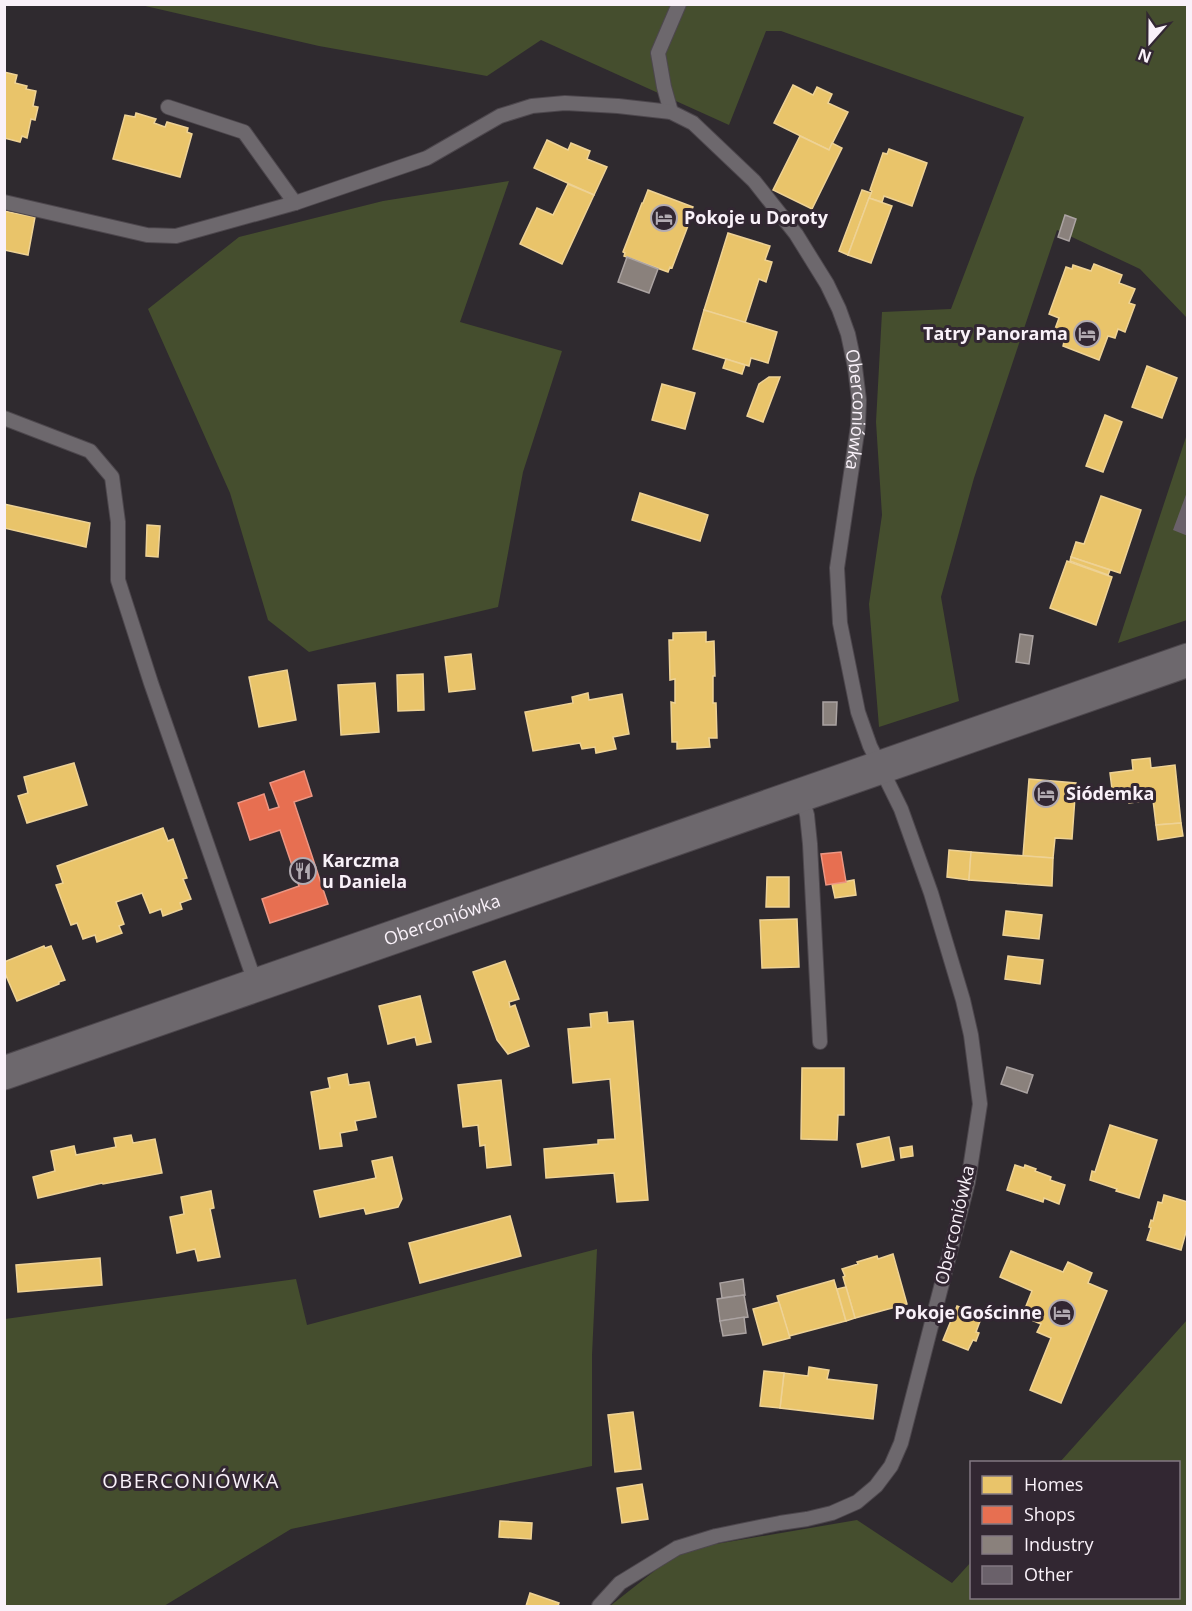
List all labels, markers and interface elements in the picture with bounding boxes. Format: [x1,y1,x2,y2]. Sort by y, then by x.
north arrow [1120,12,1180,72]
text: N [1135,43,1155,69]
hotel icon: Pokoje u Doroty [649,203,679,233]
place label: Pokoje u Doroty [684,205,829,229]
hotel icon: Tatry Panorama [1072,319,1102,349]
place label: Tatry Panorama [923,321,1068,345]
street label: Oberconiówka [840,347,872,472]
hotel icon: Siódemka [1031,779,1061,809]
place label: Siódemka [1066,781,1154,805]
place label: Karczma u Daniela [322,848,407,893]
restaurant icon: Karczma u Daniela [288,856,318,886]
street label: Oberconiówka [380,888,503,951]
street label: Oberconiówka [929,1163,979,1287]
hotel icon: Pokoje Gościnne [1047,1298,1077,1328]
place label: Pokoje Gościnne [894,1300,1042,1324]
legend [970,1461,1180,1599]
district label: OBERCONIÓWKA [102,1467,280,1494]
text: Homes [1024,1472,1083,1496]
text: Shops [1024,1502,1075,1526]
text: Industry [1024,1532,1094,1556]
text: Other [1024,1562,1074,1586]

